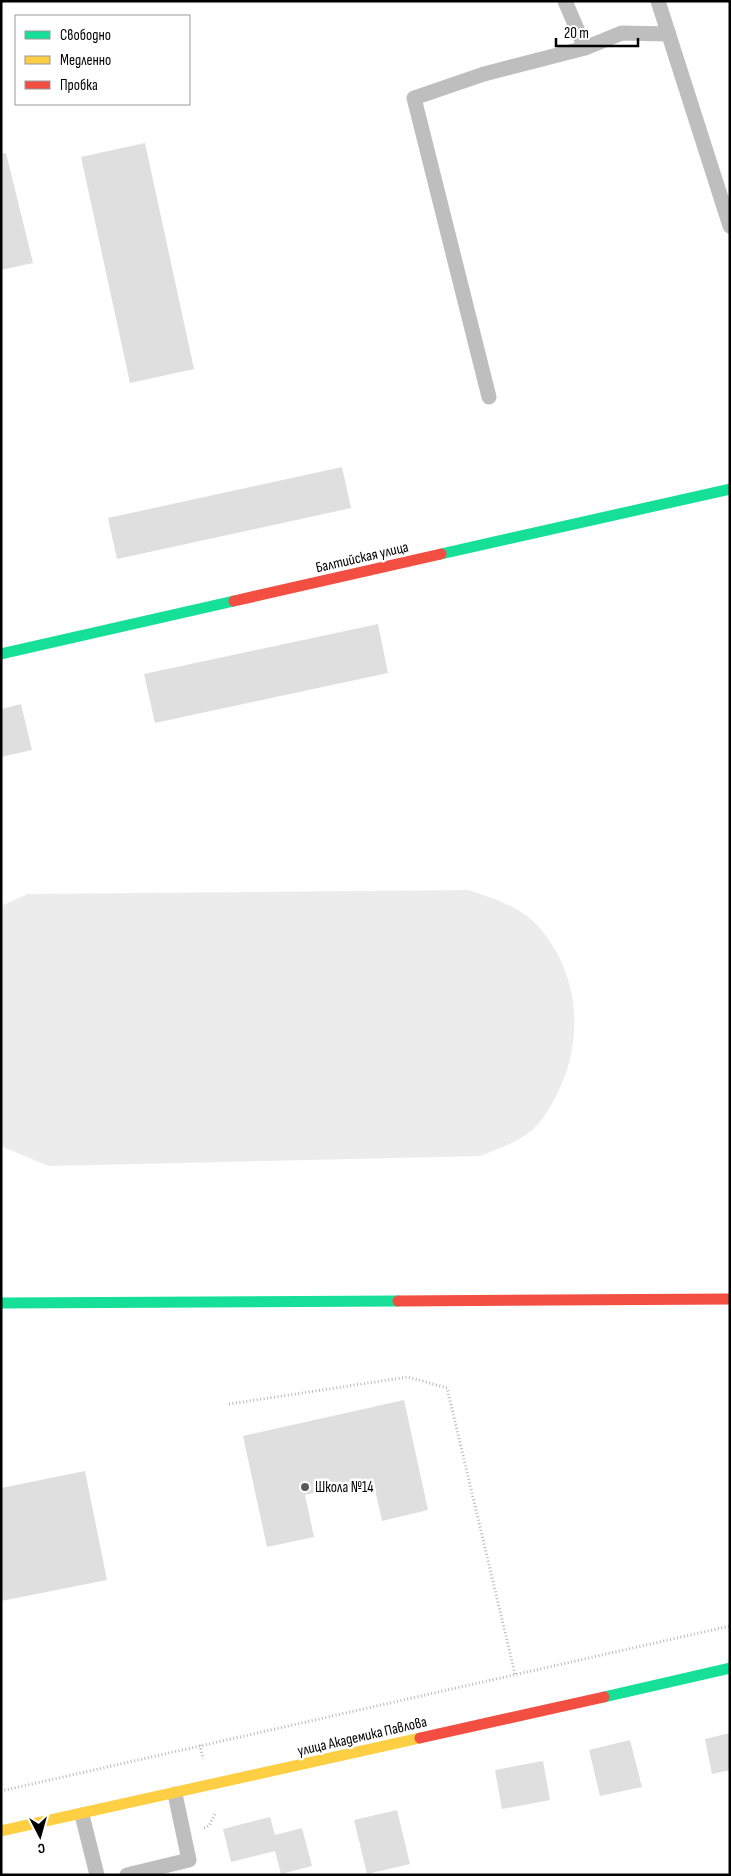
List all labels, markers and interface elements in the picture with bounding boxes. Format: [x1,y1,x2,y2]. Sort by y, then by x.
legend [15,15,190,105]
scale bar [556,15,638,47]
text: 20 m [564,24,589,43]
text: Свободно [60,26,111,45]
text: Медленно [60,51,111,70]
text: Пробка [60,76,98,95]
street label: Балтийская улица [314,538,411,577]
place label: Школа №14 [315,1478,373,1497]
marker: Школа №14 [299,1481,311,1493]
street label: улица Академика Павлова [295,1712,429,1761]
north arrow [15,1811,65,1861]
text: С [37,1840,46,1857]

